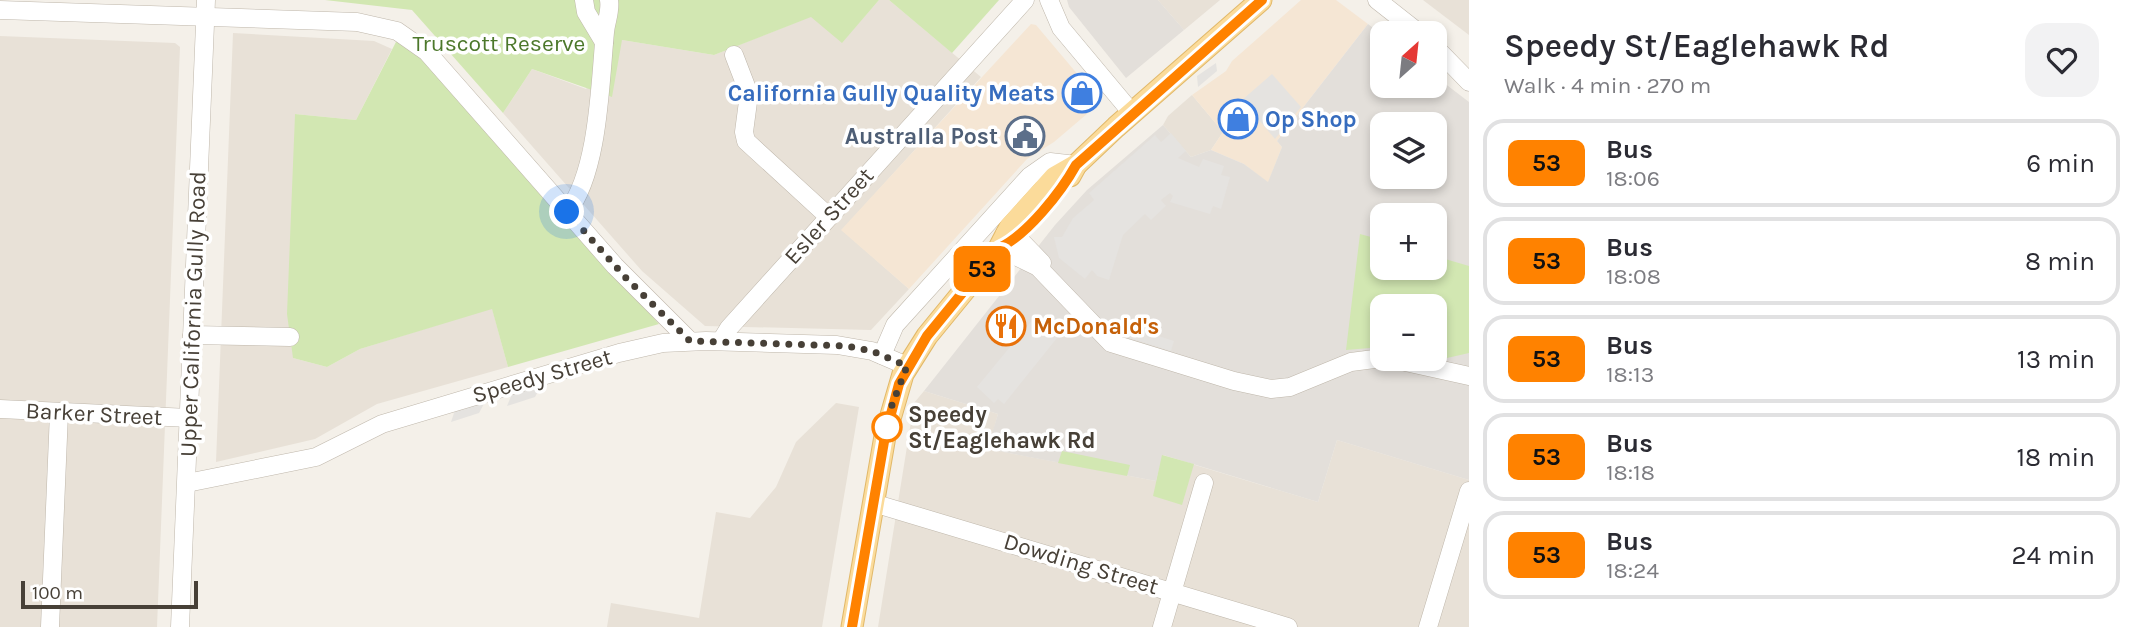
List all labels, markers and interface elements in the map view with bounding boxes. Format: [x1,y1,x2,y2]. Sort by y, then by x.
north arrow [1370,21,1447,98]
map controls [1370,21,1447,371]
button: heart [2025,23,2099,97]
text: Speedy St/Eaglehawk Rd [1504,27,1890,65]
park label: Truscott Reserve [413,30,585,57]
shop icon: California Gully Quality Meats [1061,72,1103,114]
text: Walk · 4 min · 270 m [1504,72,1711,99]
place label: California Gully Quality Meats [728,80,1055,107]
shop icon: Op Shop [1217,98,1259,140]
place label: Op Shop [1265,106,1357,133]
button: layers [1370,112,1447,189]
public building icon: AustralIa Post [1004,115,1046,157]
place label: AustralIa Post [845,123,998,150]
text: Bus [1606,134,1653,165]
text: 6 min [2026,148,2095,179]
text: 53 [1532,149,1561,177]
street label: Esler Street [779,162,879,270]
text: 18:06 [1606,165,1660,192]
street label: Upper California Gully Road [175,171,211,457]
your location [549,194,584,229]
button: + [1370,203,1447,280]
text: Bus [1606,232,1653,263]
line badge: 53 [950,246,1014,292]
text: 8 min [2025,246,2095,277]
text: 53 [1532,247,1561,275]
text: 53 [968,255,996,283]
text: 18:08 [1606,263,1661,290]
button: − [1370,294,1447,371]
restaurant icon: McDonald's [985,305,1027,347]
place label: McDonald's [1033,313,1159,340]
text: Bus [1606,330,1653,361]
street label: Speedy Street [469,343,615,409]
text: 13 min [2017,344,2095,375]
text: 53 [1532,345,1561,373]
text: 18:13 [1606,361,1654,388]
street label: Barker Street [25,397,163,431]
place label: Speedy St/Eaglehawk Rd [908,401,1096,454]
marker: Speedy St/Eaglehawk Rd [872,412,902,442]
text: Bus [1606,428,1653,459]
text: 18 min [2016,442,2095,473]
text: 53 [1532,443,1561,471]
text: 18:18 [1606,459,1655,486]
text: Bus [1606,526,1653,557]
street label: Dowding Street [1000,528,1162,600]
text: 24 min [2011,540,2095,571]
text: 53 [1532,541,1561,569]
text: 18:24 [1606,557,1659,584]
scale bar [21,578,198,610]
text: 100 m [32,582,83,604]

